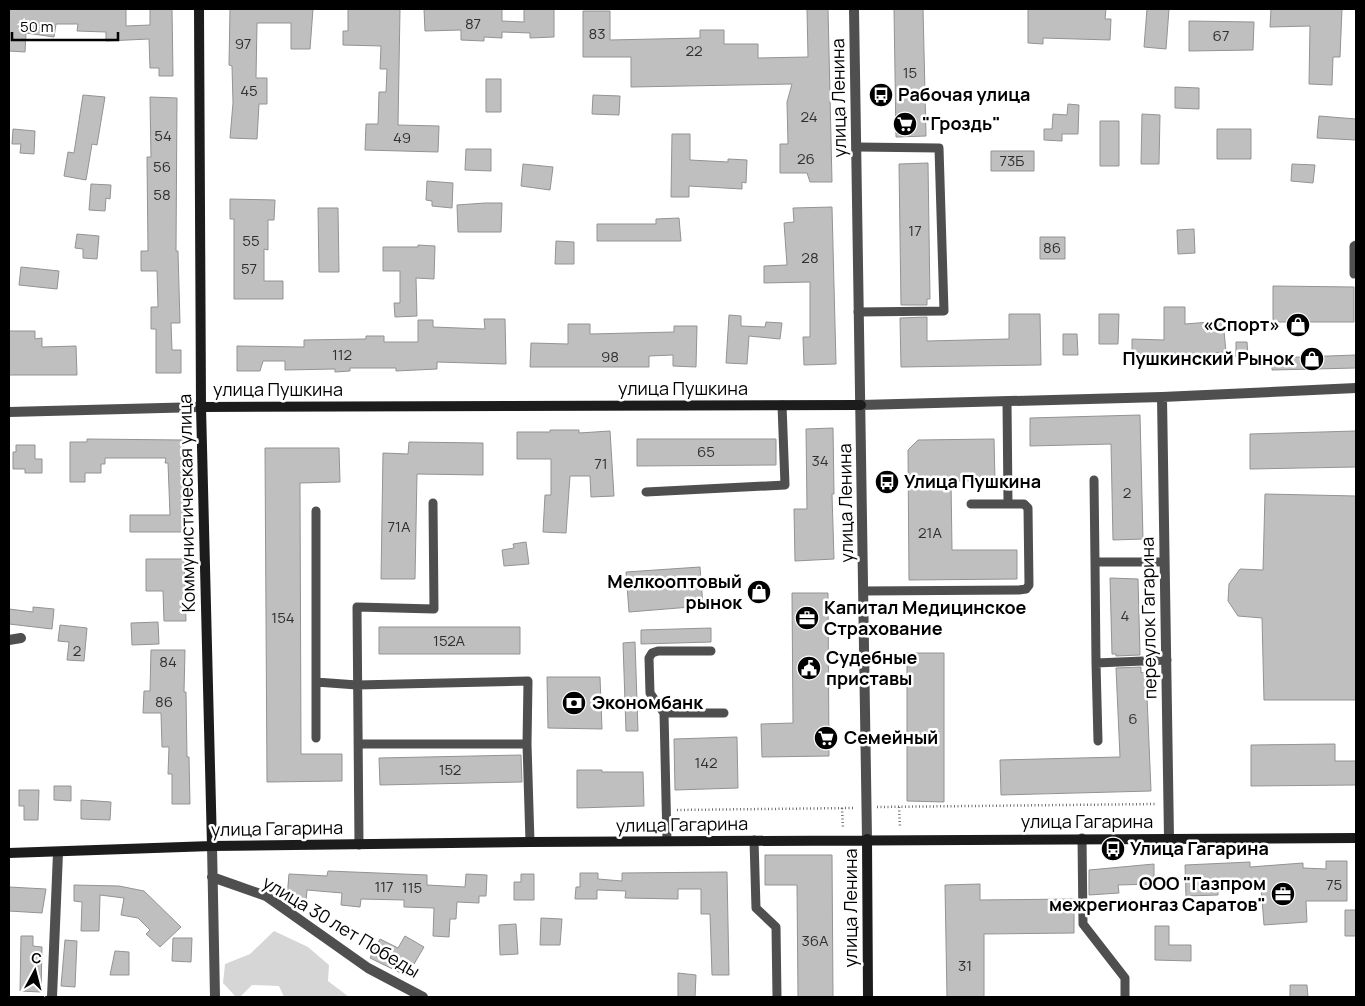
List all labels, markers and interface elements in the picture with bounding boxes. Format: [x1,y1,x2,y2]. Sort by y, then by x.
scale bar [12,10,119,42]
house number: 87 [465,13,481,34]
text: 50 m [20,16,54,37]
house number: 83 [588,23,606,44]
house number: 67 [1213,25,1229,46]
house number: 97 [235,33,251,54]
street label: улица Ленина [825,38,851,158]
house number: 22 [685,40,703,61]
house number: 15 [903,62,917,83]
house number: 45 [240,80,258,101]
bus stop icon: Рабочая улица [868,82,894,108]
place label: Рабочая улица [898,82,1030,106]
house number: 24 [800,106,818,127]
supermarket icon: "Гроздь" [892,111,918,137]
place label: "Гроздь" [922,111,1001,135]
house number: 54 [154,125,172,146]
house number: 49 [393,127,411,148]
house number: 26 [797,148,815,169]
house number: 73Б [1000,150,1024,171]
house number: 56 [153,156,171,177]
house number: 58 [153,184,171,205]
house number: 17 [908,220,922,241]
house number: 55 [242,230,260,251]
house number: 86 [1043,237,1061,258]
house number: 28 [801,247,819,268]
house number: 57 [241,258,257,279]
place label: «Спорт» [1203,312,1280,336]
shop icon: «Спорт» [1285,312,1311,338]
house number: 112 [332,344,352,365]
house number: 98 [601,346,619,367]
place label: Пушкинский Рынок [1123,346,1295,370]
shop icon: Пушкинский Рынок [1299,346,1325,372]
street label: улица Пушкина [618,376,748,400]
street label: улица Пушкина [213,377,343,401]
street label: Коммунистическая улица [172,394,200,612]
house number: 65 [697,441,715,462]
street label: улица Ленина [832,443,858,563]
house number: 34 [811,450,829,471]
house number: 71 [594,453,608,474]
bus stop icon: Улица Пушкина [874,469,900,495]
place label: Улица Пушкина [904,469,1041,493]
house number: 2 [1123,482,1131,503]
house number: 71А [388,516,411,537]
house number: 21А [918,522,942,543]
street label: переулок Гагарина [1135,537,1161,699]
place label: Мелкооптовый рынок [607,569,743,614]
shop icon: Мелкооптовый рынок [746,579,772,605]
place label: Капитал Медицинское Страхование [824,595,1027,640]
office icon: Капитал Медицинское Страхование [794,605,820,631]
house number: 4 [1121,605,1130,626]
house number: 154 [271,607,295,628]
house number: 152А [433,630,465,651]
house number: 2 [73,640,81,661]
place label: Судебные приставы [826,645,918,690]
house number: 84 [159,651,177,672]
public building icon: Судебные приставы [796,655,822,681]
bank icon: Экономбанк [561,690,587,716]
place label: Экономбанк [592,690,704,714]
house number: 86 [155,691,173,712]
house number: 6 [1128,708,1138,729]
supermarket icon: Семейный [813,725,839,751]
place label: Семейный [844,725,938,749]
house number: 142 [694,752,718,773]
house number: 152 [439,759,461,780]
street label: улица Гагарина [1021,809,1153,833]
street label: улица Гагарина [616,811,748,837]
street label: улица Гагарина [211,815,343,841]
bus stop icon: Улица Гагарина [1100,836,1126,862]
place label: Улица Гагарина [1130,836,1269,860]
street label: улица Ленина [838,848,862,968]
street label: улица 30 лет Победы [258,870,425,983]
place label: ООО "Газпром межрегионгаз Саратов" [1049,871,1266,916]
house number: 75 [1326,874,1342,895]
house number: 117 [374,876,394,897]
house number: 115 [402,877,422,898]
office icon: ООО "Газпром межрегионгаз Саратов" [1270,881,1296,907]
house number: 36А [801,930,829,951]
north arrow [10,946,60,996]
text: С [30,948,43,968]
house number: 31 [958,955,972,976]

